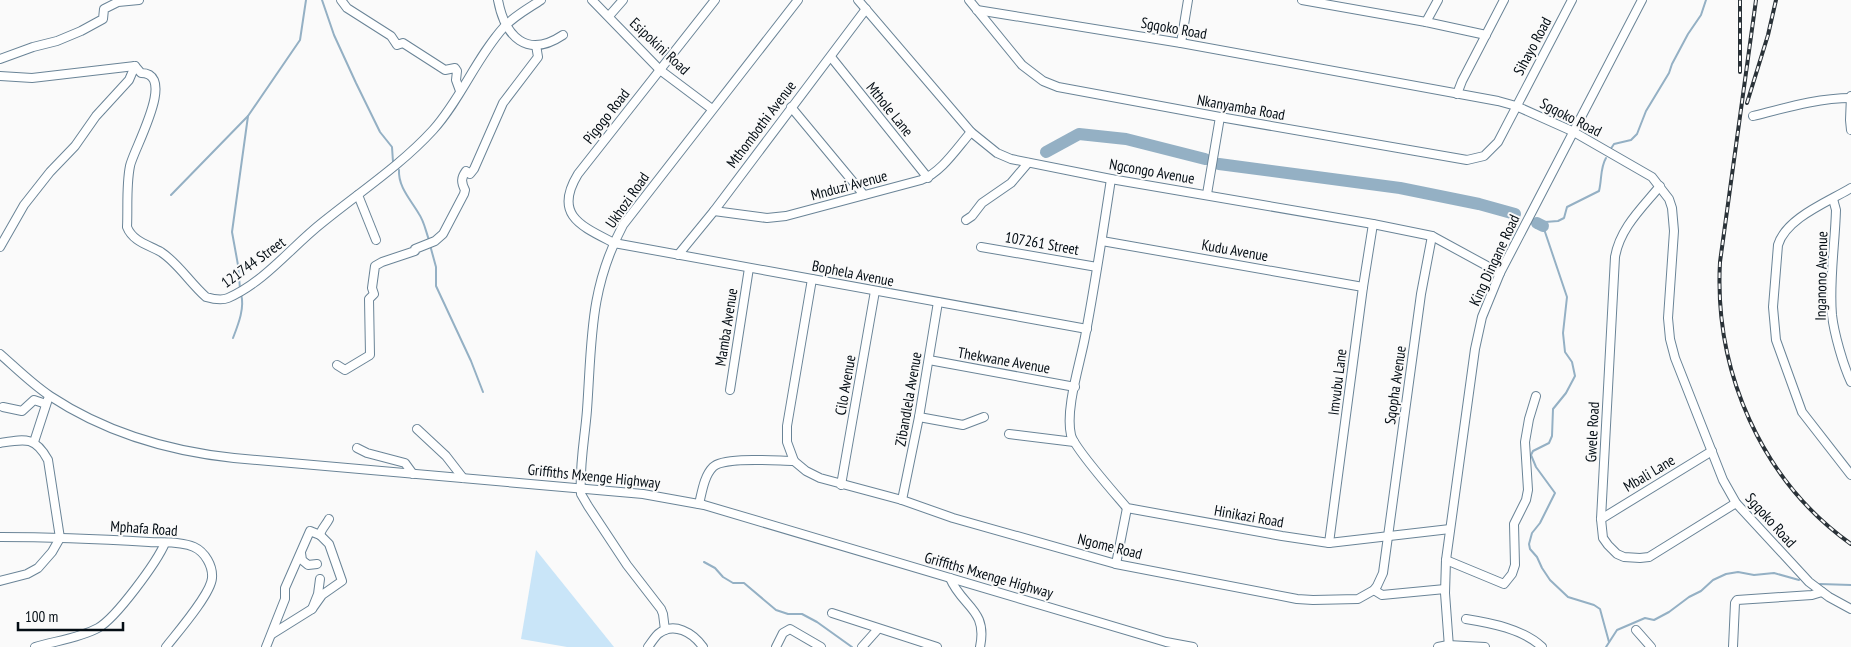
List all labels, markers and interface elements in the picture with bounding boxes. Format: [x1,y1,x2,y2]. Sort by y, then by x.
street label: Esipokini Road [626,13,694,79]
street label: Sgqoko Road [1139,13,1209,43]
street label: Sihayo Road [1509,14,1555,78]
street label: Mthombothi Avenue [722,77,800,171]
street label: Mthole Lane [862,78,918,140]
street label: Pigogo Road [579,85,633,147]
street label: Nkanyamba Road [1195,90,1287,124]
street label: Sgqoko Road [1537,93,1605,141]
street label: Ngcongo Avenue [1108,154,1196,188]
street label: Mnduzi Avenue [809,166,889,204]
street label: Ukhozi Road [601,168,653,232]
street label: King Dingane Road [1465,211,1523,309]
street label: 107261 Street [1004,227,1080,259]
street label: Inganono Avenue [1811,231,1831,321]
street label: 121744 Street [217,232,289,292]
street label: Kudu Avenue [1200,235,1270,265]
street label: Bophela Avenue [810,256,896,290]
street label: Mamba Avenue [710,287,742,367]
street label: Thekwane Avenue [956,343,1052,377]
street label: Sqopha Avenue [1380,344,1410,426]
street label: Imvubu Lane [1324,348,1350,416]
street label: Zibandlela Avenue [890,350,926,448]
street label: Cilo Avenue [830,353,860,417]
street label: Gwele Road [1581,401,1603,463]
street label: Mbali Lane [1620,450,1678,496]
street label: Griffiths Mxenge Highway [527,460,662,492]
street label: Sgqoko Road [1742,489,1800,551]
street label: Hinikazi Road [1213,501,1285,531]
street label: Mphafa Road [110,516,178,540]
street label: Ngome Road [1076,529,1144,563]
street label: Griffiths Mxenge Highway [922,548,1056,603]
scale bar [18,600,122,632]
text: 100 m [25,607,58,626]

